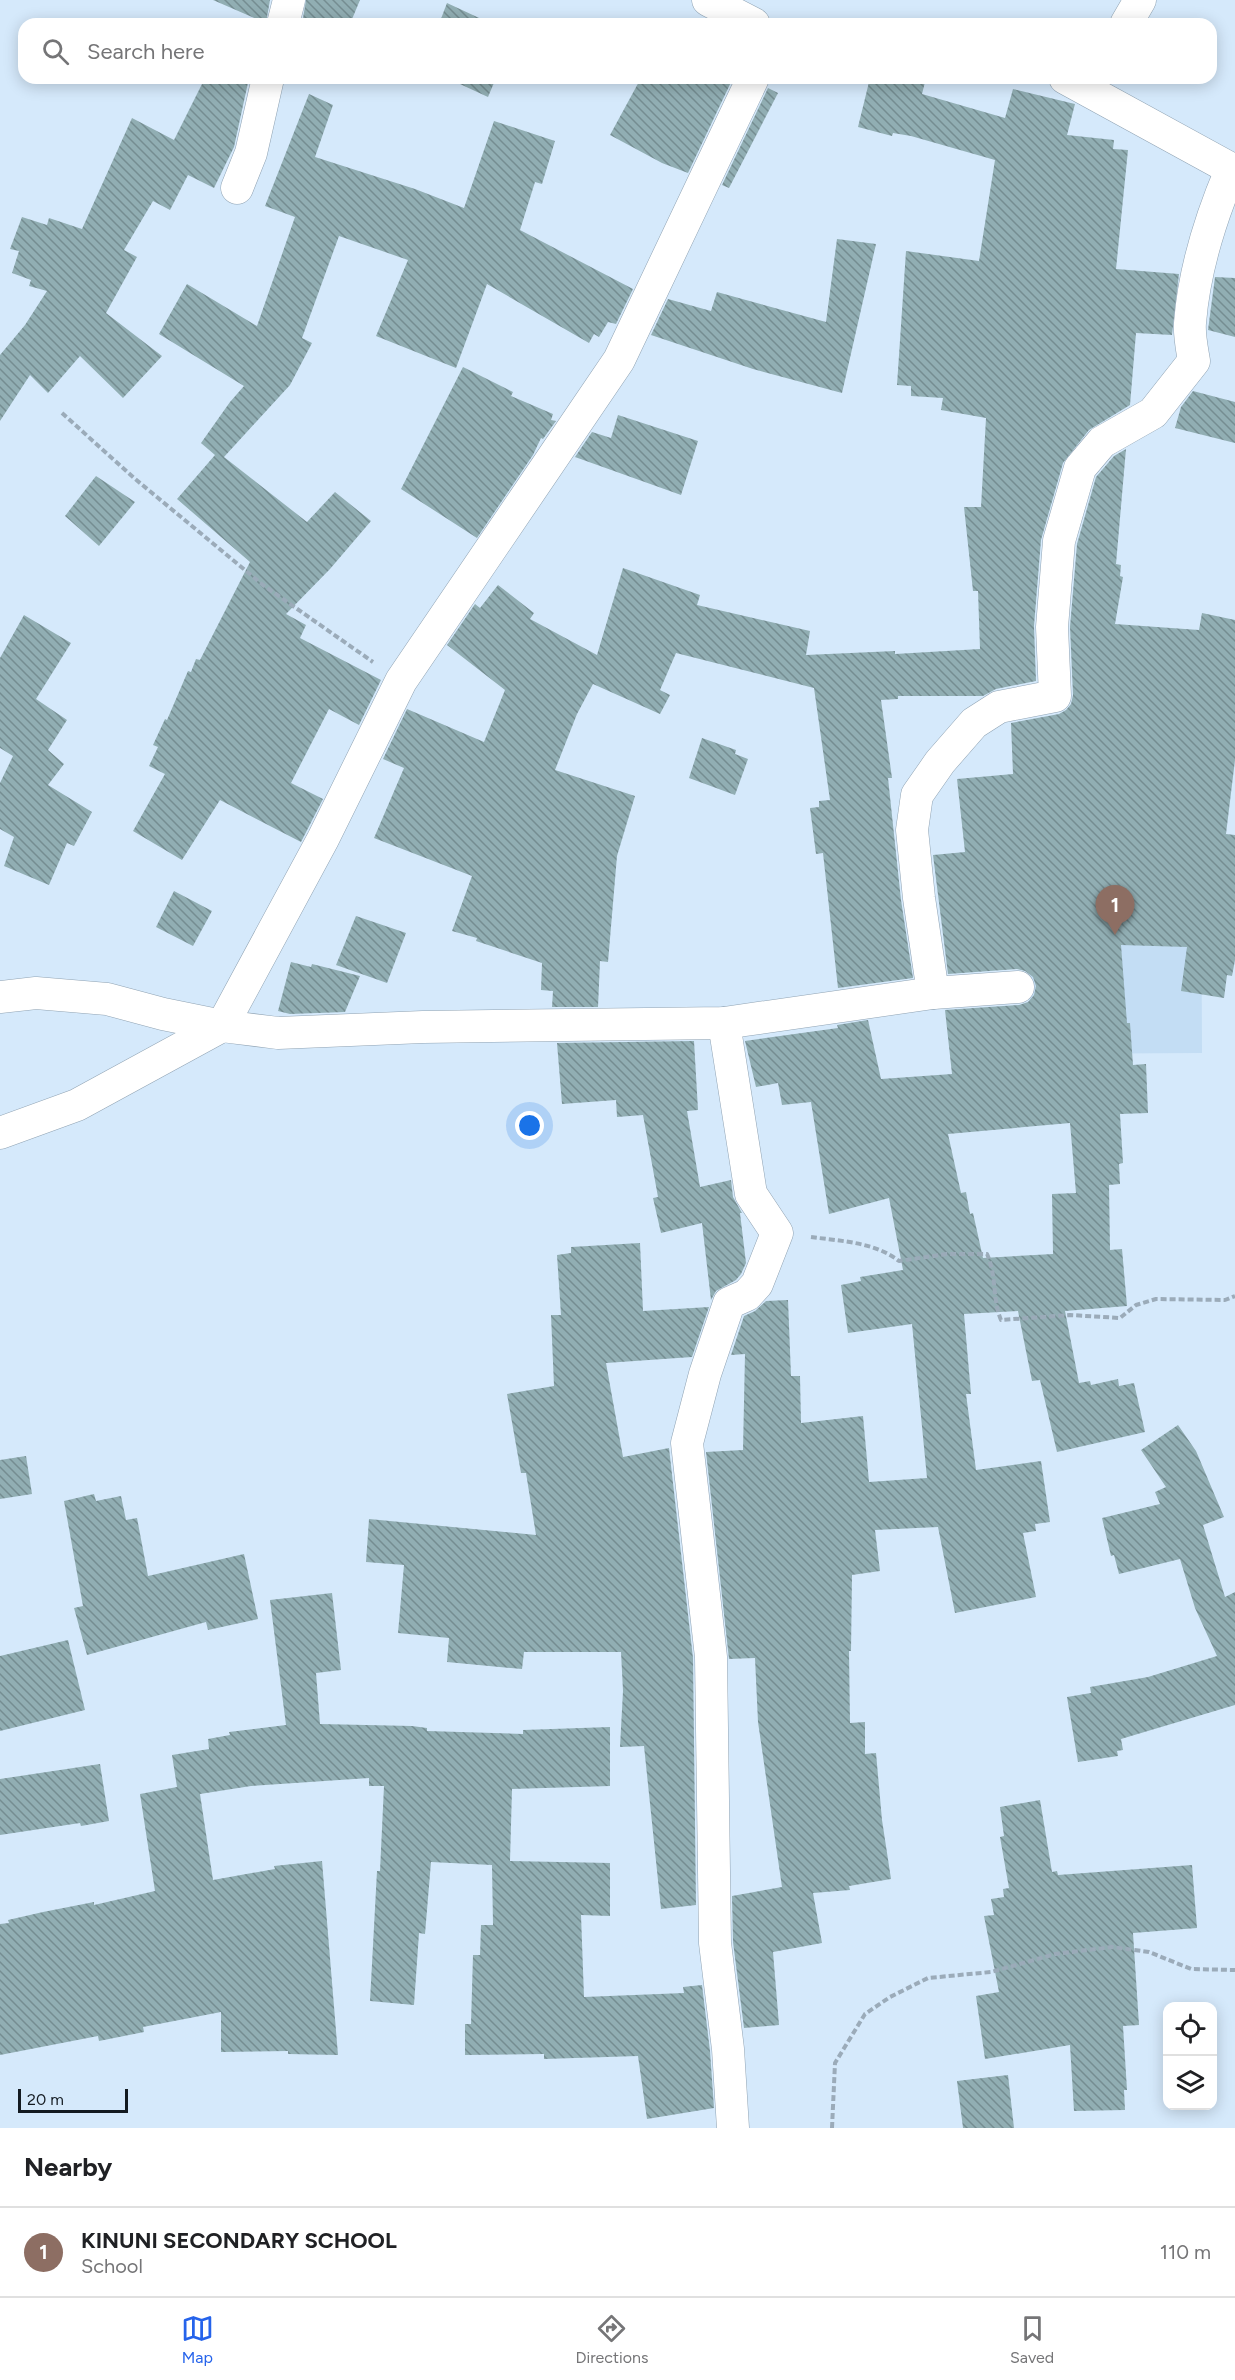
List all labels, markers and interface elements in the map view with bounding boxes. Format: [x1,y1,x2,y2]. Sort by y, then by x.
search box [18,18,1217,84]
icon: search [39,35,72,68]
text: Search here [87,38,205,65]
pin: 1 [1096,886,1134,935]
your location [515,1111,544,1140]
map controls [1163,2002,1217,2110]
button: locate [1163,2002,1217,2056]
button: layers [1163,2056,1217,2110]
scale bar [18,2086,128,2114]
text: 20 m [27,2090,64,2109]
text: Nearby [24,2151,112,2183]
text: KINUNI SECONDARY SCHOOL [81,2227,397,2254]
text: 1 [39,2240,48,2264]
text: 110 m [1160,2240,1211,2264]
text: School [81,2254,143,2278]
tab: Map [181,2312,214,2367]
tab: Directions [575,2312,648,2367]
tab: Saved [1010,2312,1054,2367]

